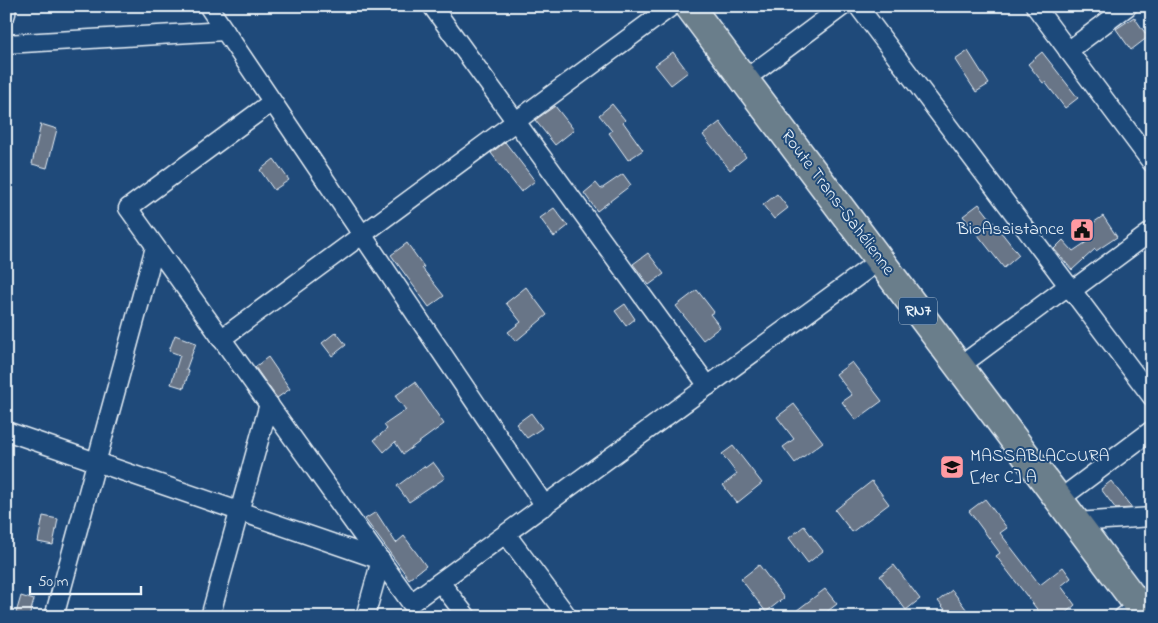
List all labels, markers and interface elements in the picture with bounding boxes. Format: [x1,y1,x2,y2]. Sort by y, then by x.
street label: Route Trans-Sahélienne [773,125,901,282]
place label: BioAssistance [956,217,1065,243]
public building icon: BioAssistance [1069,217,1095,243]
road number: RN7 [899,298,937,324]
place label: MASSABLACOURA [1er C] A [970,444,1110,491]
school or university icon: MASSABLACOURA [1er C] A [939,454,965,480]
scale bar [30,563,141,595]
text: 50 m [38,571,69,593]

